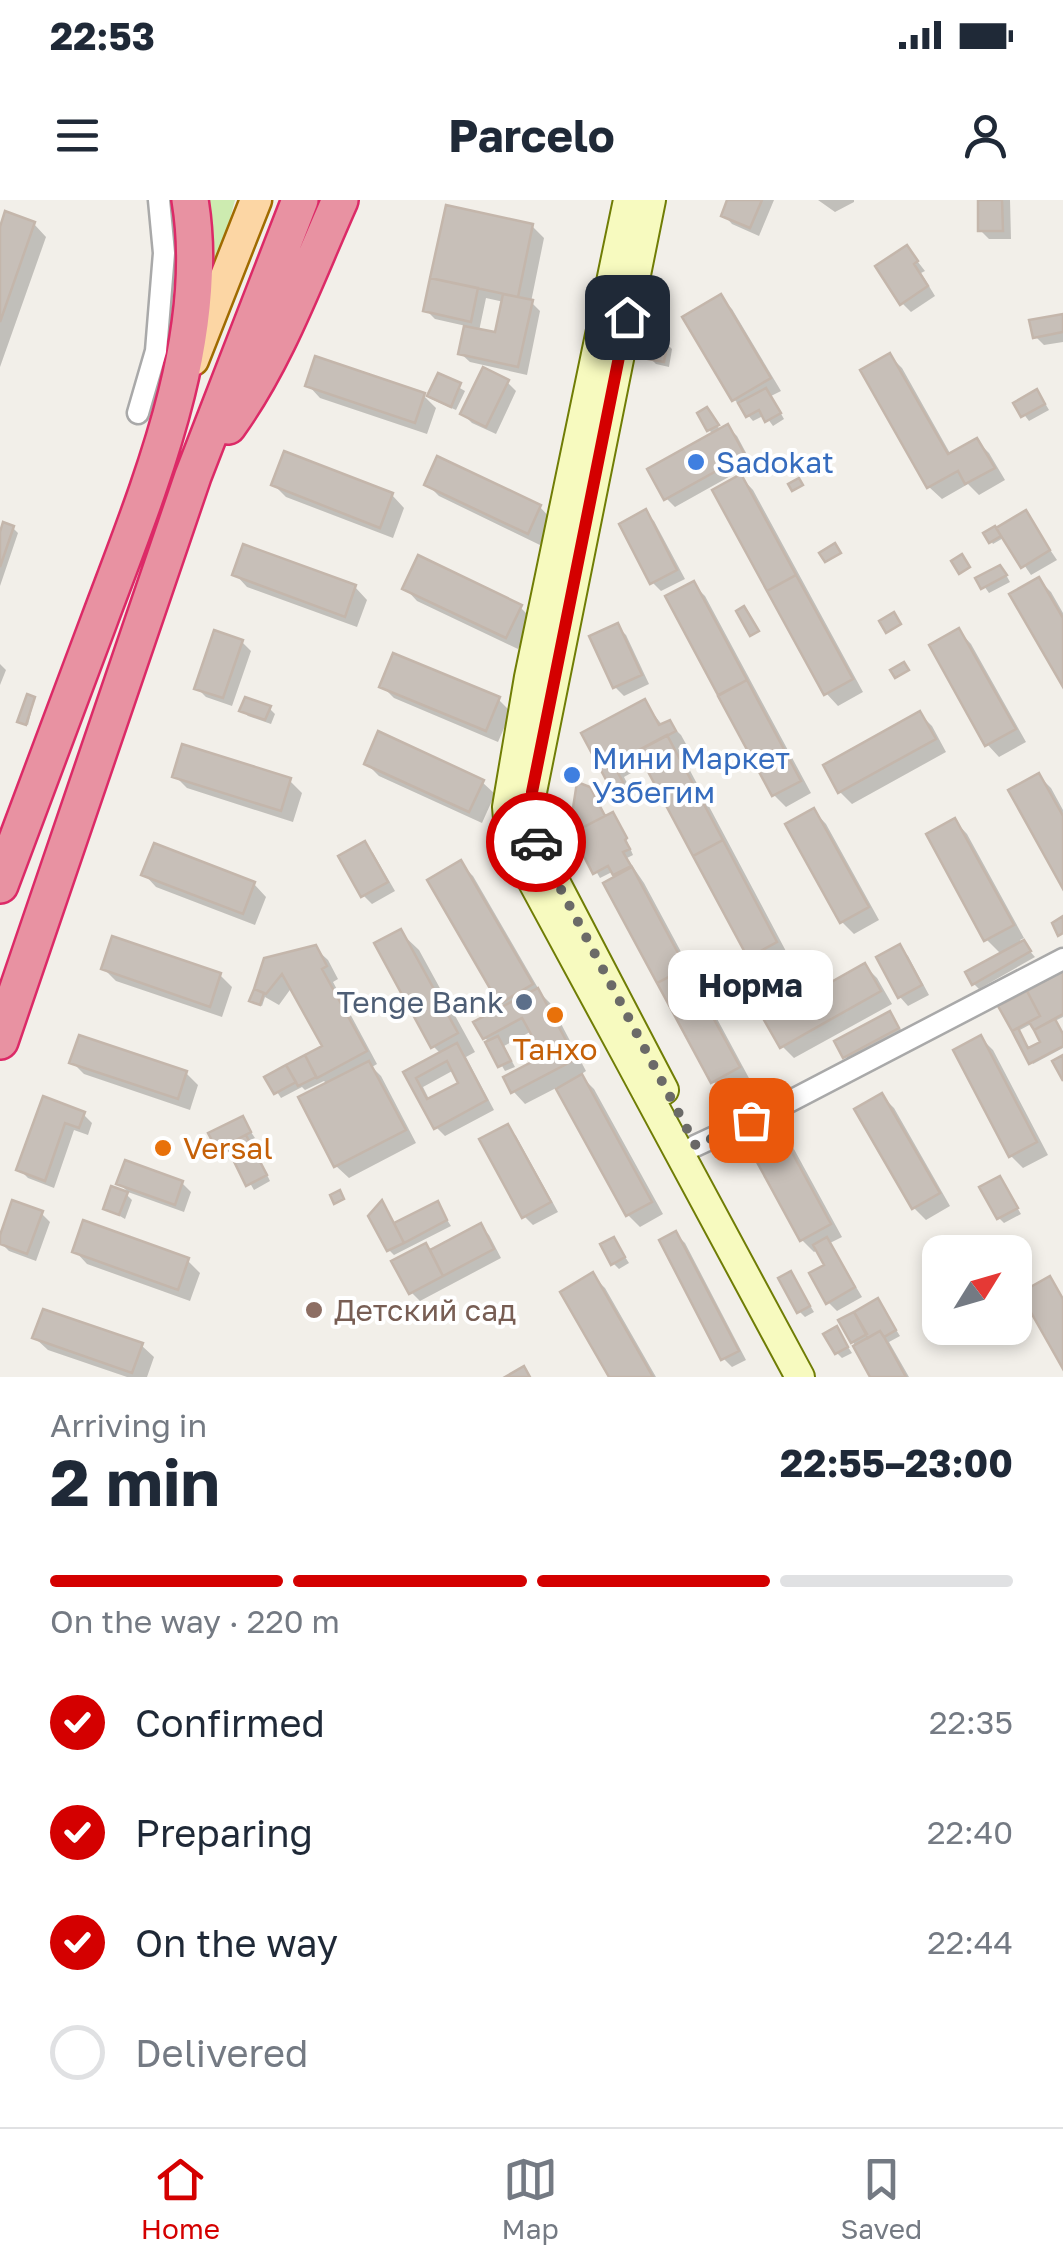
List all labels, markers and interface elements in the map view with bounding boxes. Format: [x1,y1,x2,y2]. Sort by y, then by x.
text: 22:53 [50,13,155,58]
icon: menu [50,108,105,163]
text: Parcelo [448,108,615,162]
icon: person [958,108,1013,163]
pin [585,275,670,360]
icon: home [600,290,655,345]
place label: Sadokat [716,444,834,480]
marker: Sadokat [685,451,707,473]
place label: Мини Маркет Узбегим [592,740,790,810]
marker: Мини Маркет Узбегим [561,764,583,786]
courier [486,792,586,892]
icon: car [509,815,564,870]
callout: Норма [668,950,834,1020]
text: Норма [698,966,803,1004]
place label: Tenge Bank [336,984,504,1020]
marker: Tenge Bank [513,991,535,1013]
marker: Танхо [544,1004,566,1026]
place label: Танхо [512,1031,598,1067]
pin [709,1078,794,1163]
icon: bag [724,1093,779,1148]
place label: Versal [183,1130,273,1166]
marker: Versal [152,1137,174,1159]
north arrow [922,1235,1032,1345]
map controls [922,1235,1032,1345]
place label: Детский сад [334,1292,516,1328]
marker: Детский сад [303,1299,325,1321]
text: Arriving in [50,1406,207,1444]
text: 22:55–23:00 [780,1440,1013,1485]
text: 2 min [50,1442,220,1520]
text: On the way · 220 m [50,1602,340,1640]
icon: check [50,1695,105,1750]
text: Confirmed [135,1700,325,1745]
text: 22:35 [929,1703,1013,1741]
icon: check [50,1805,105,1860]
text: Preparing [135,1810,313,1855]
text: 22:40 [927,1813,1013,1851]
icon: check [50,1915,105,1970]
text: On the way [135,1920,338,1965]
text: 22:44 [927,1923,1013,1961]
text: Delivered [135,2030,308,2075]
tab: Home [141,2152,220,2245]
tab: Map [502,2152,559,2245]
tab: Saved [840,2152,922,2245]

